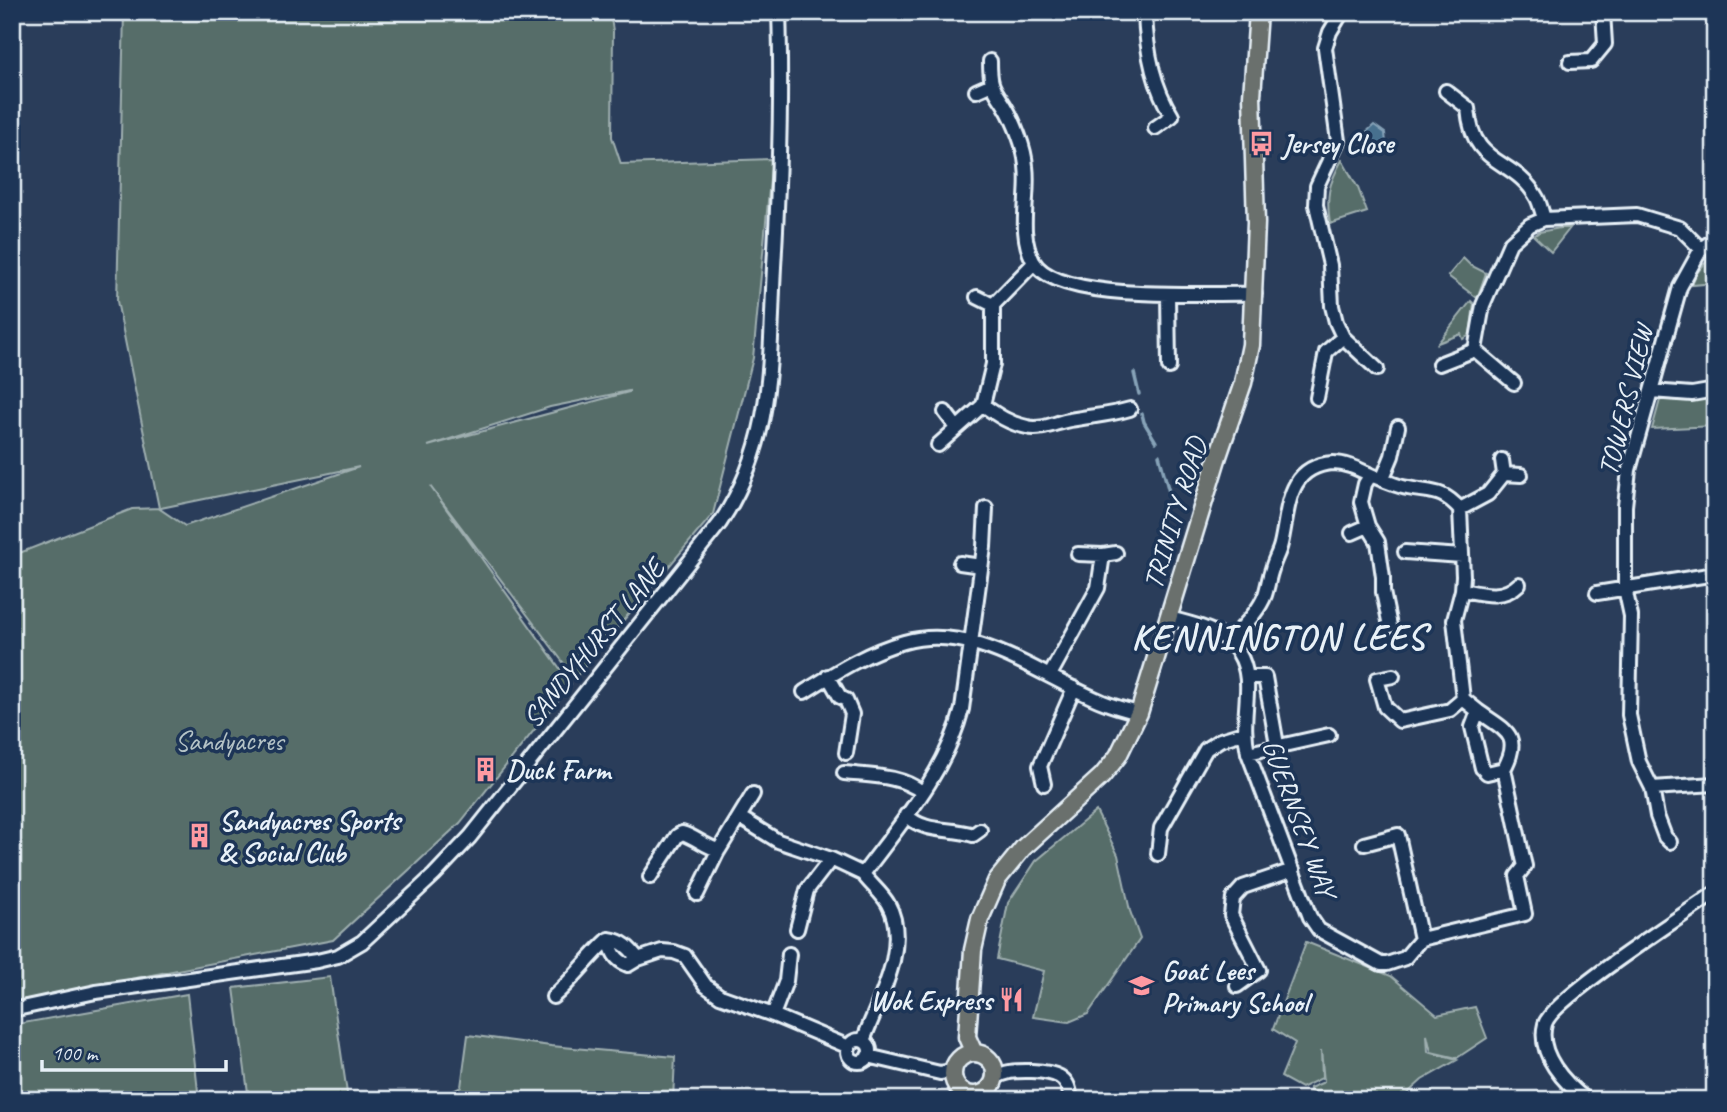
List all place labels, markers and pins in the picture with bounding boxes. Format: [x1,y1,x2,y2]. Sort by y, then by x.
place label: Jersey Close [1280,126,1396,161]
bus stop icon: Jersey Close [1248,129,1276,157]
place label: Duck Farm [506,752,613,787]
building icon: Duck Farm [472,755,500,783]
place label: Sandyacres Sports & Social Club [219,803,403,870]
building icon: Sandyacres Sports & Social Club [185,822,213,850]
place label: Goat Lees Primary School [1162,953,1314,1020]
school or university icon: Goat Lees Primary School [1128,972,1156,1000]
place label: Wok Express [870,983,995,1018]
restaurant icon: Wok Express [998,986,1026,1014]

